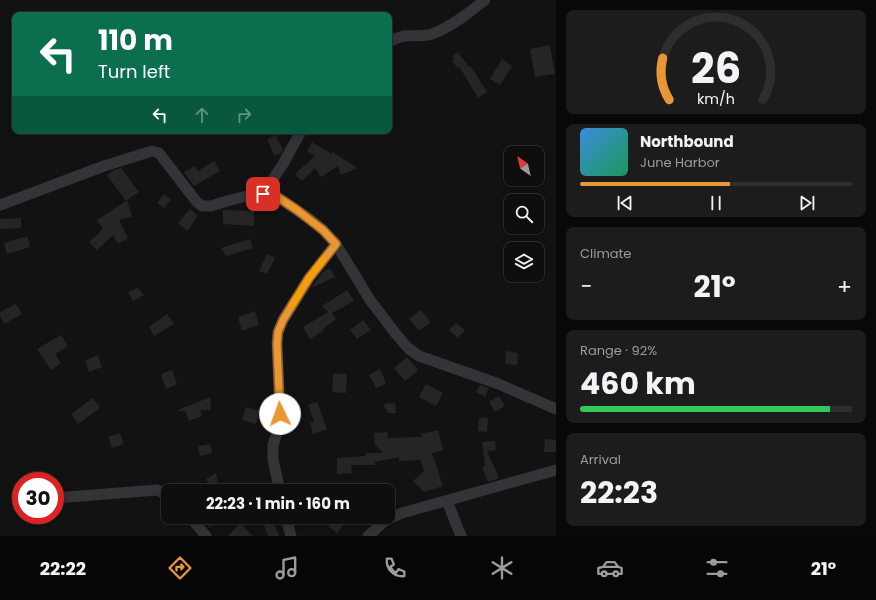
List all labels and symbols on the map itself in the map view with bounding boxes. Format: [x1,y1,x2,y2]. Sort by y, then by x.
north arrow [504,146,544,186]
pin [246,177,280,211]
position arrow [259,393,301,435]
speed limit sign: 30 [12,472,64,524]

